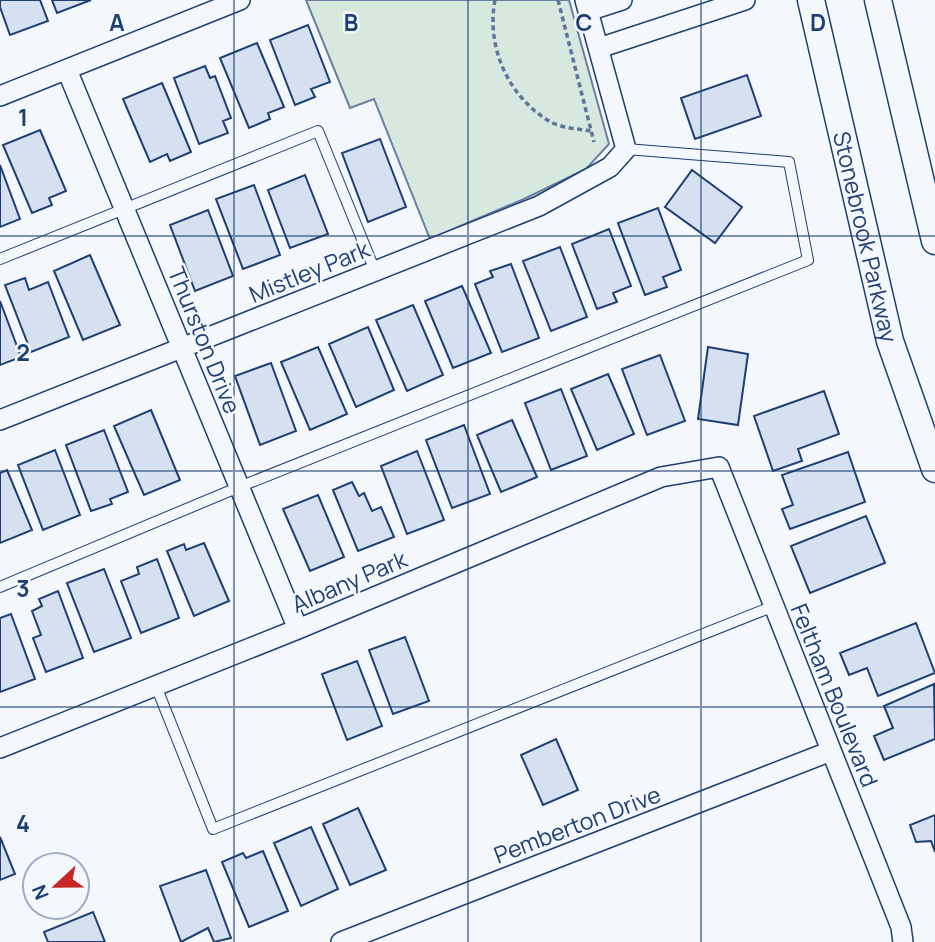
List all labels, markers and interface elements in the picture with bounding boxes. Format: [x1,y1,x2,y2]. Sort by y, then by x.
text: A [109,6,125,38]
text: B [344,6,358,38]
text: C [576,6,593,38]
text: D [810,6,826,38]
text: 1 [18,101,28,133]
street label: Stonebrook Parkway [826,128,906,345]
street label: Mistley Park [244,232,374,310]
street label: Thurston Drive [161,262,249,418]
text: 2 [16,336,30,368]
street label: Albany Park [287,542,412,620]
text: 3 [16,572,30,604]
street label: Feltham Boulevard [784,599,886,791]
street label: Pemberton Drive [489,777,665,871]
text: 4 [16,807,30,839]
north arrow [21,851,91,921]
text: N [26,881,55,904]

